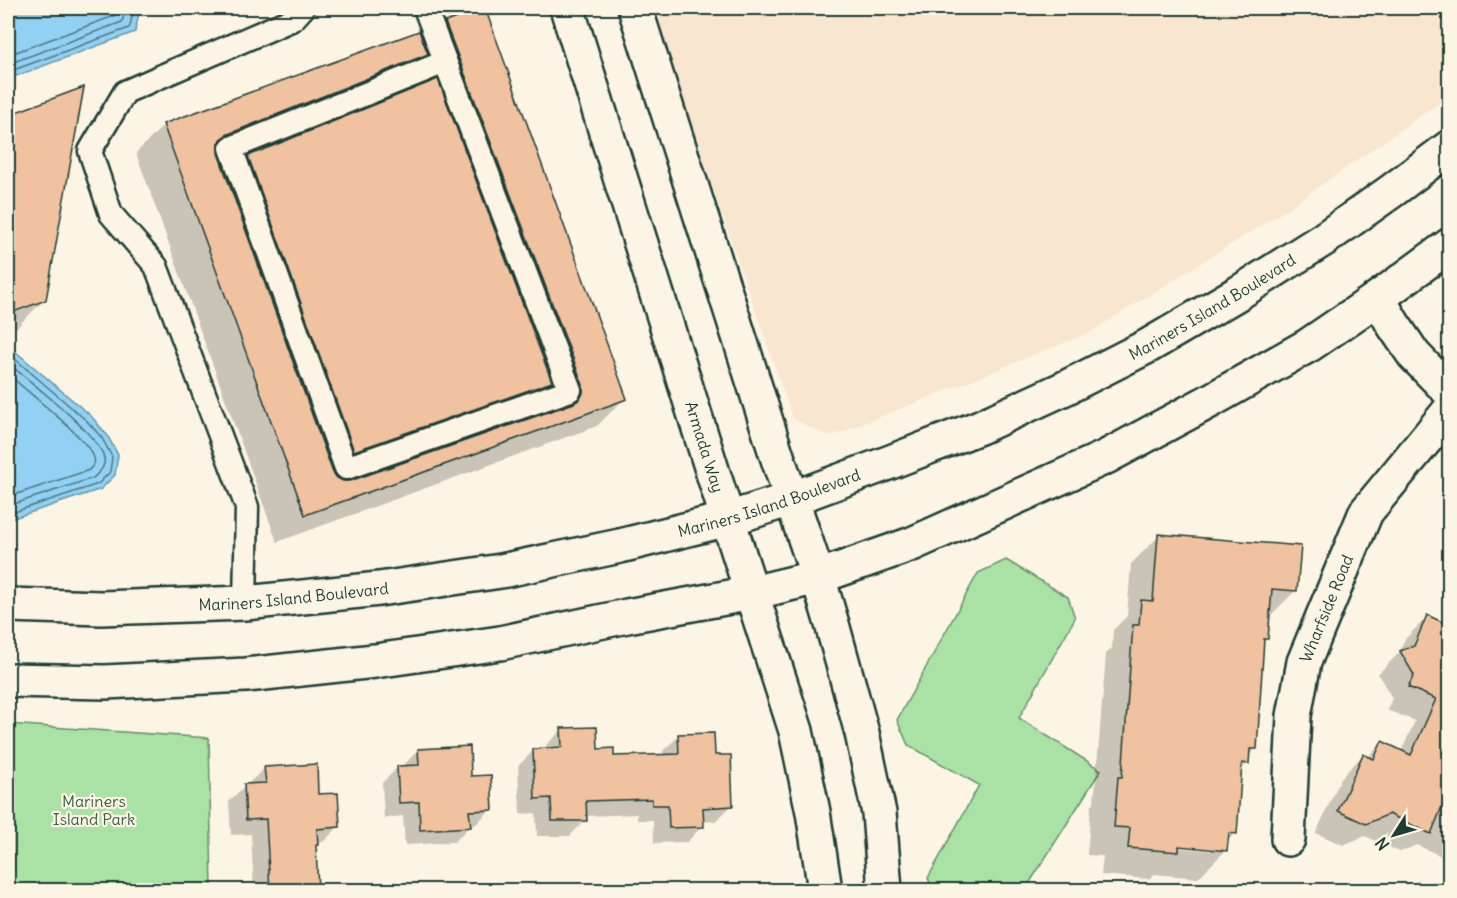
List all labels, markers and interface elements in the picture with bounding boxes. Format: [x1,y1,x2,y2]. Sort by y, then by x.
street label: Mariners Island Boulevard [1125,250,1299,364]
street label: Armada Way [681,399,729,495]
street label: Mariners Island Boulevard [676,464,863,541]
street label: Wharfside Road [1295,552,1357,665]
street label: Mariners Island Boulevard [198,578,390,615]
park label: Mariners Island Park [53,791,135,829]
north arrow [1364,805,1424,865]
text: N [1371,834,1393,854]

